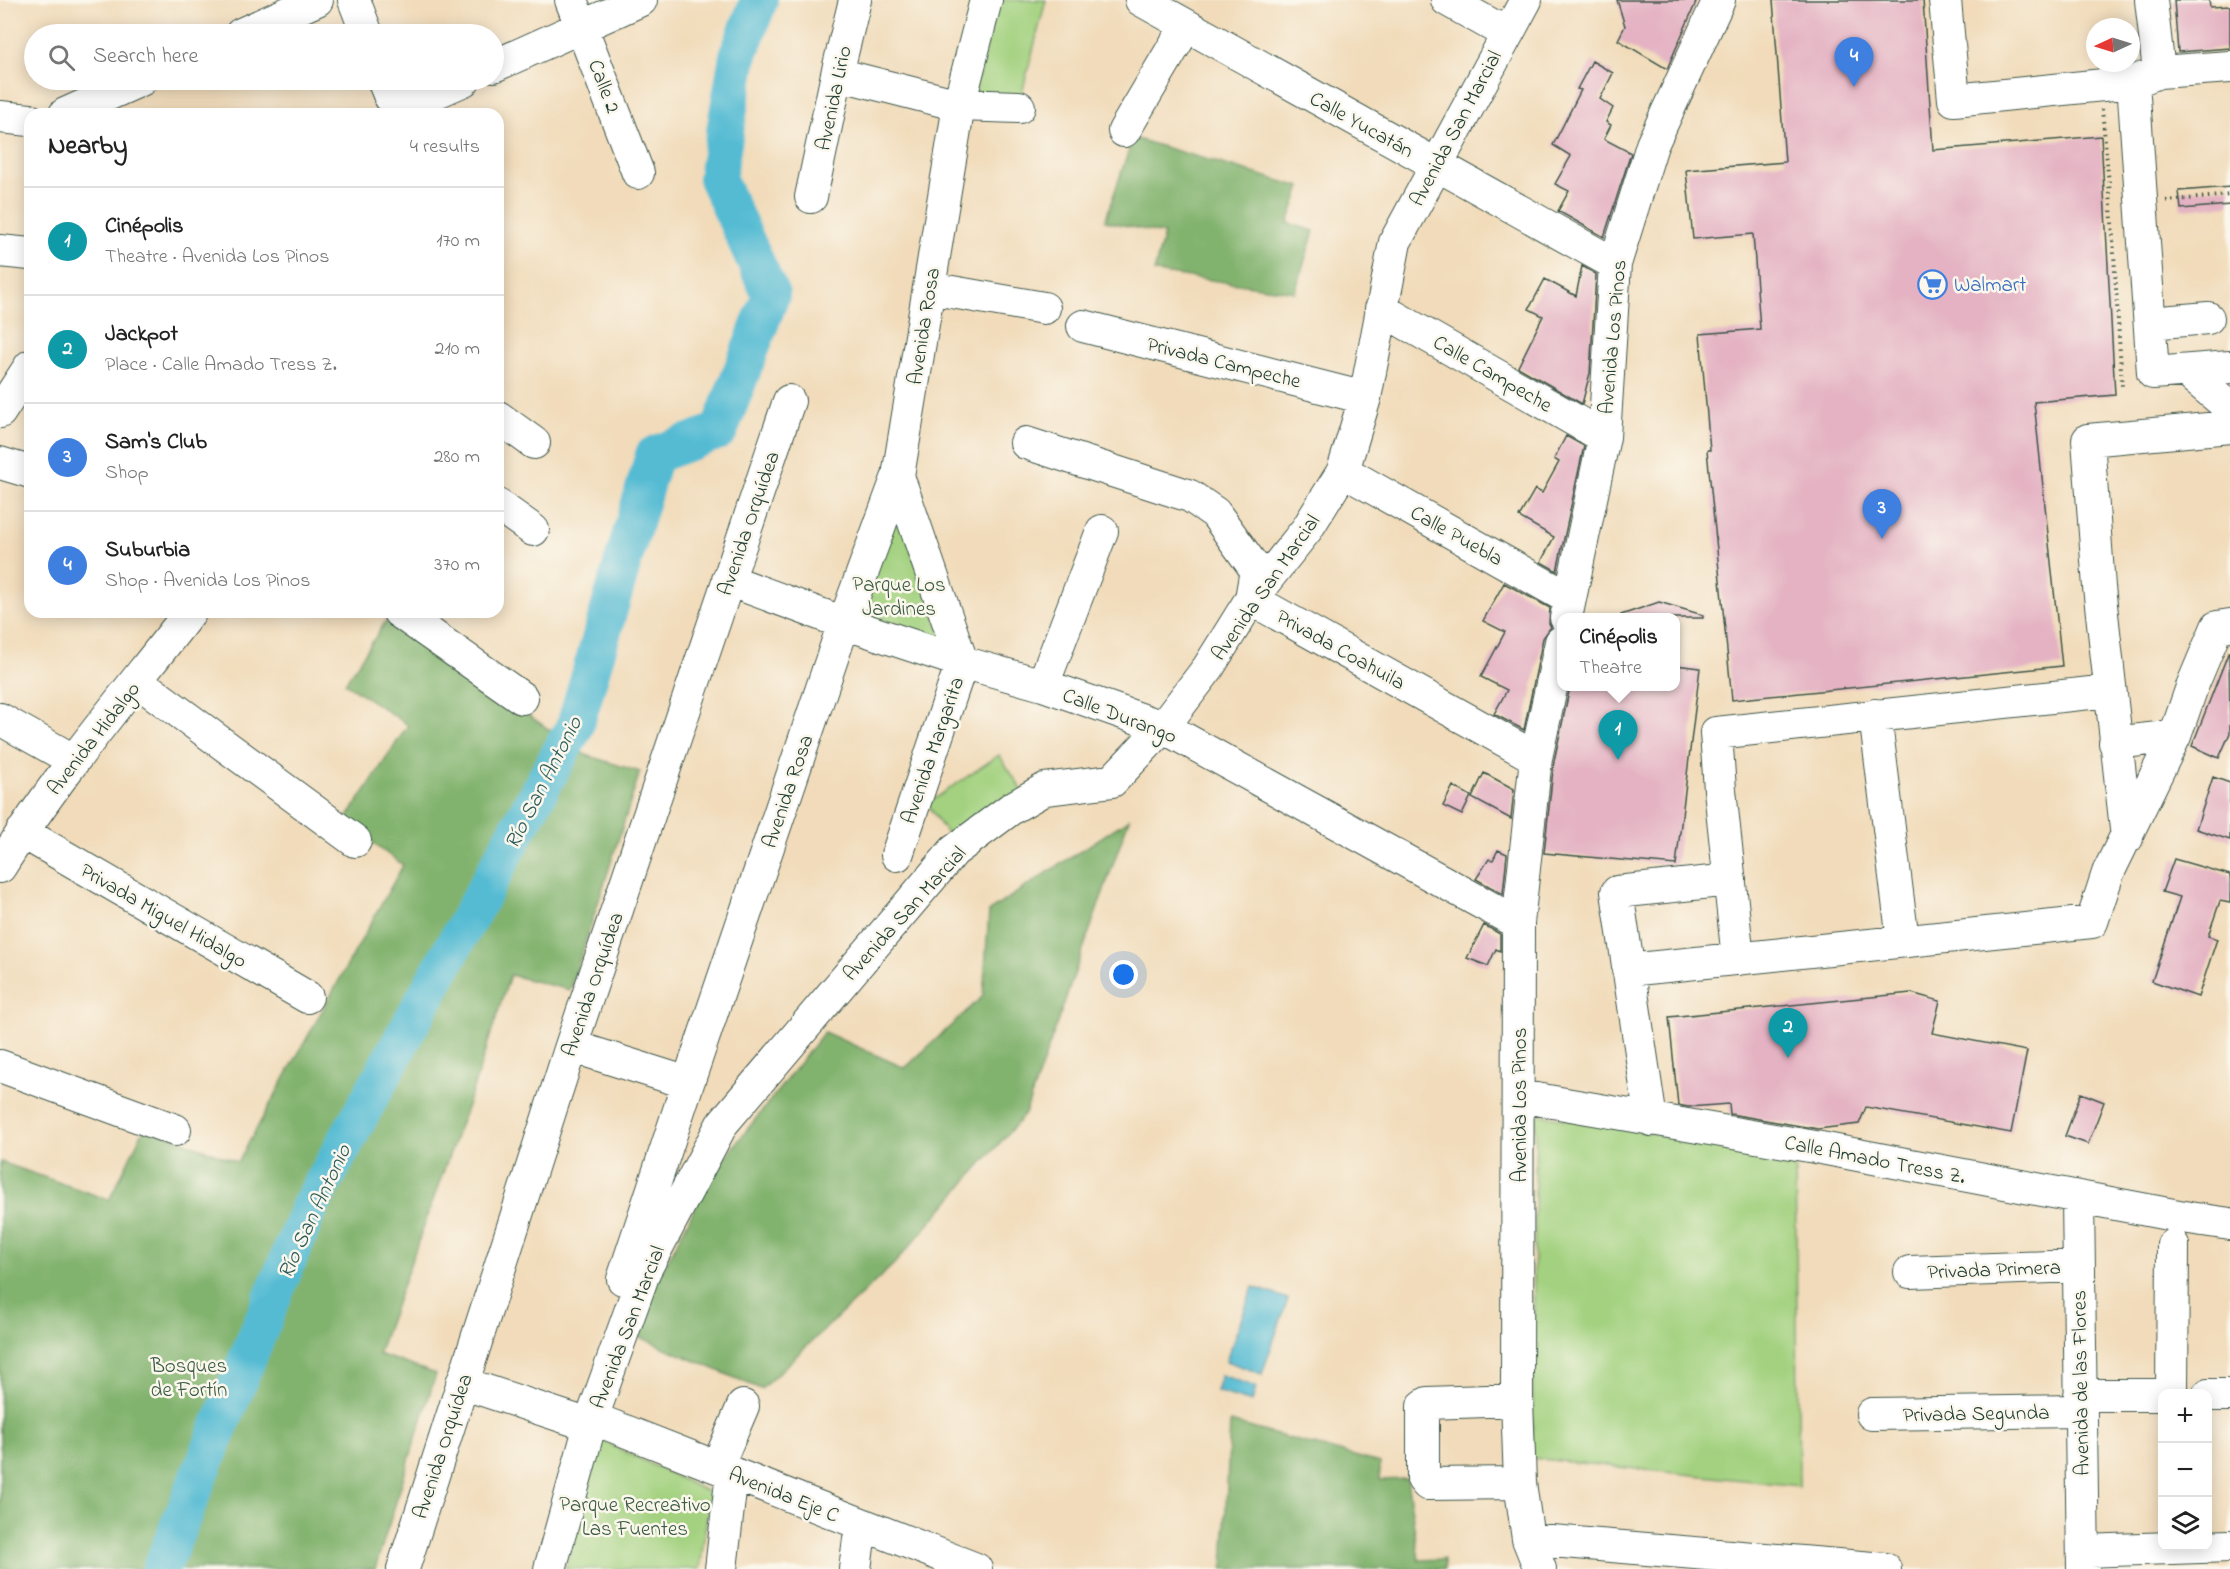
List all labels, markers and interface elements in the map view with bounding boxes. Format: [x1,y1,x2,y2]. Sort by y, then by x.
north arrow [2086,18,2140,72]
search box [24,24,504,90]
pin: 4 [1834,38,1874,87]
icon: search [45,41,78,74]
text: Search here [93,41,198,73]
street label: Avenida Lirio [809,43,861,154]
street label: Avenida San Marcial [1403,46,1511,212]
street label: Calle 2 [579,56,627,118]
street label: Calle Yucatán [1304,85,1419,167]
text: Nearby [48,128,127,166]
text: 4 results [410,133,480,162]
text: Cinépolis [105,211,183,243]
text: 1 [64,227,71,256]
text: 170 m [436,227,480,256]
text: Theatre · Avenida Los Pinos [105,243,329,272]
street label: Avenida Los Pinos [1592,259,1636,416]
street label: Avenida Rosa [901,266,949,387]
supermarket icon: Walmart [1917,268,1949,300]
place label: Walmart [1954,271,2026,301]
text: Jackpot [105,319,178,351]
street label: Calle Campeche [1427,328,1558,421]
street label: Privada Campeche [1143,330,1304,398]
text: 2 [63,335,72,364]
text: 210 m [435,335,480,364]
text: Place · Calle Amado Tress Z. [105,351,337,380]
text: Sam's Club [105,427,207,459]
text: 3 [63,443,72,472]
text: 280 m [433,443,480,472]
street label: Avenida Orquídea [711,447,789,600]
text: Shop [105,459,149,488]
pin: 3 [1862,490,1902,539]
street label: Calle Puebla [1404,499,1508,575]
street label: Avenida San Marcial [1205,509,1328,667]
text: Suburbia [105,535,190,567]
text: 4 [63,551,72,580]
text: 370 m [434,551,480,580]
text: Shop · Avenida Los Pinos [105,567,310,596]
park label: Parque Los Jardines [852,571,946,625]
street label: Privada Coahuila [1270,603,1410,699]
popup [1557,613,1680,691]
text: Cinépolis [1579,622,1658,654]
text: Theatre [1579,654,1642,683]
street label: Avenida Margarita [895,673,975,829]
street label: Avenida Hidalgo [41,676,150,804]
street label: Calle Durango [1057,681,1181,754]
water label: Río San Antonio [498,710,593,855]
pin: 1 [1598,710,1638,760]
street label: Avenida Rosa [755,731,822,852]
street label: Avenida San Marcial [837,840,974,989]
street label: Privada Miguel Hidalgo [73,857,252,979]
street label: Avenida Orquídea [555,908,633,1061]
your location [1109,960,1138,989]
pin: 2 [1768,1008,1808,1058]
street label: Avenida Los Pinos [1506,1028,1536,1182]
street label: Calle Amado Tress Z. [1781,1129,1968,1193]
water label: Río San Antonio [271,1138,361,1285]
street label: Avenida San Marcial [584,1242,674,1414]
street label: Privada Primera [1927,1254,2061,1288]
street label: Avenida de las Flores [2065,1290,2099,1476]
park label: Bosques de Fortín [150,1352,227,1406]
street label: Avenida Orquídea [406,1370,481,1523]
map controls [2158,1389,2212,1551]
button: + [2158,1389,2212,1443]
street label: Privada Segunda [1902,1399,2050,1433]
button: − [2158,1443,2212,1497]
street label: Avenida Eje C [724,1460,843,1532]
park label: Parque Recreativo Las Fuentes [559,1491,711,1545]
button: layers [2158,1497,2212,1551]

